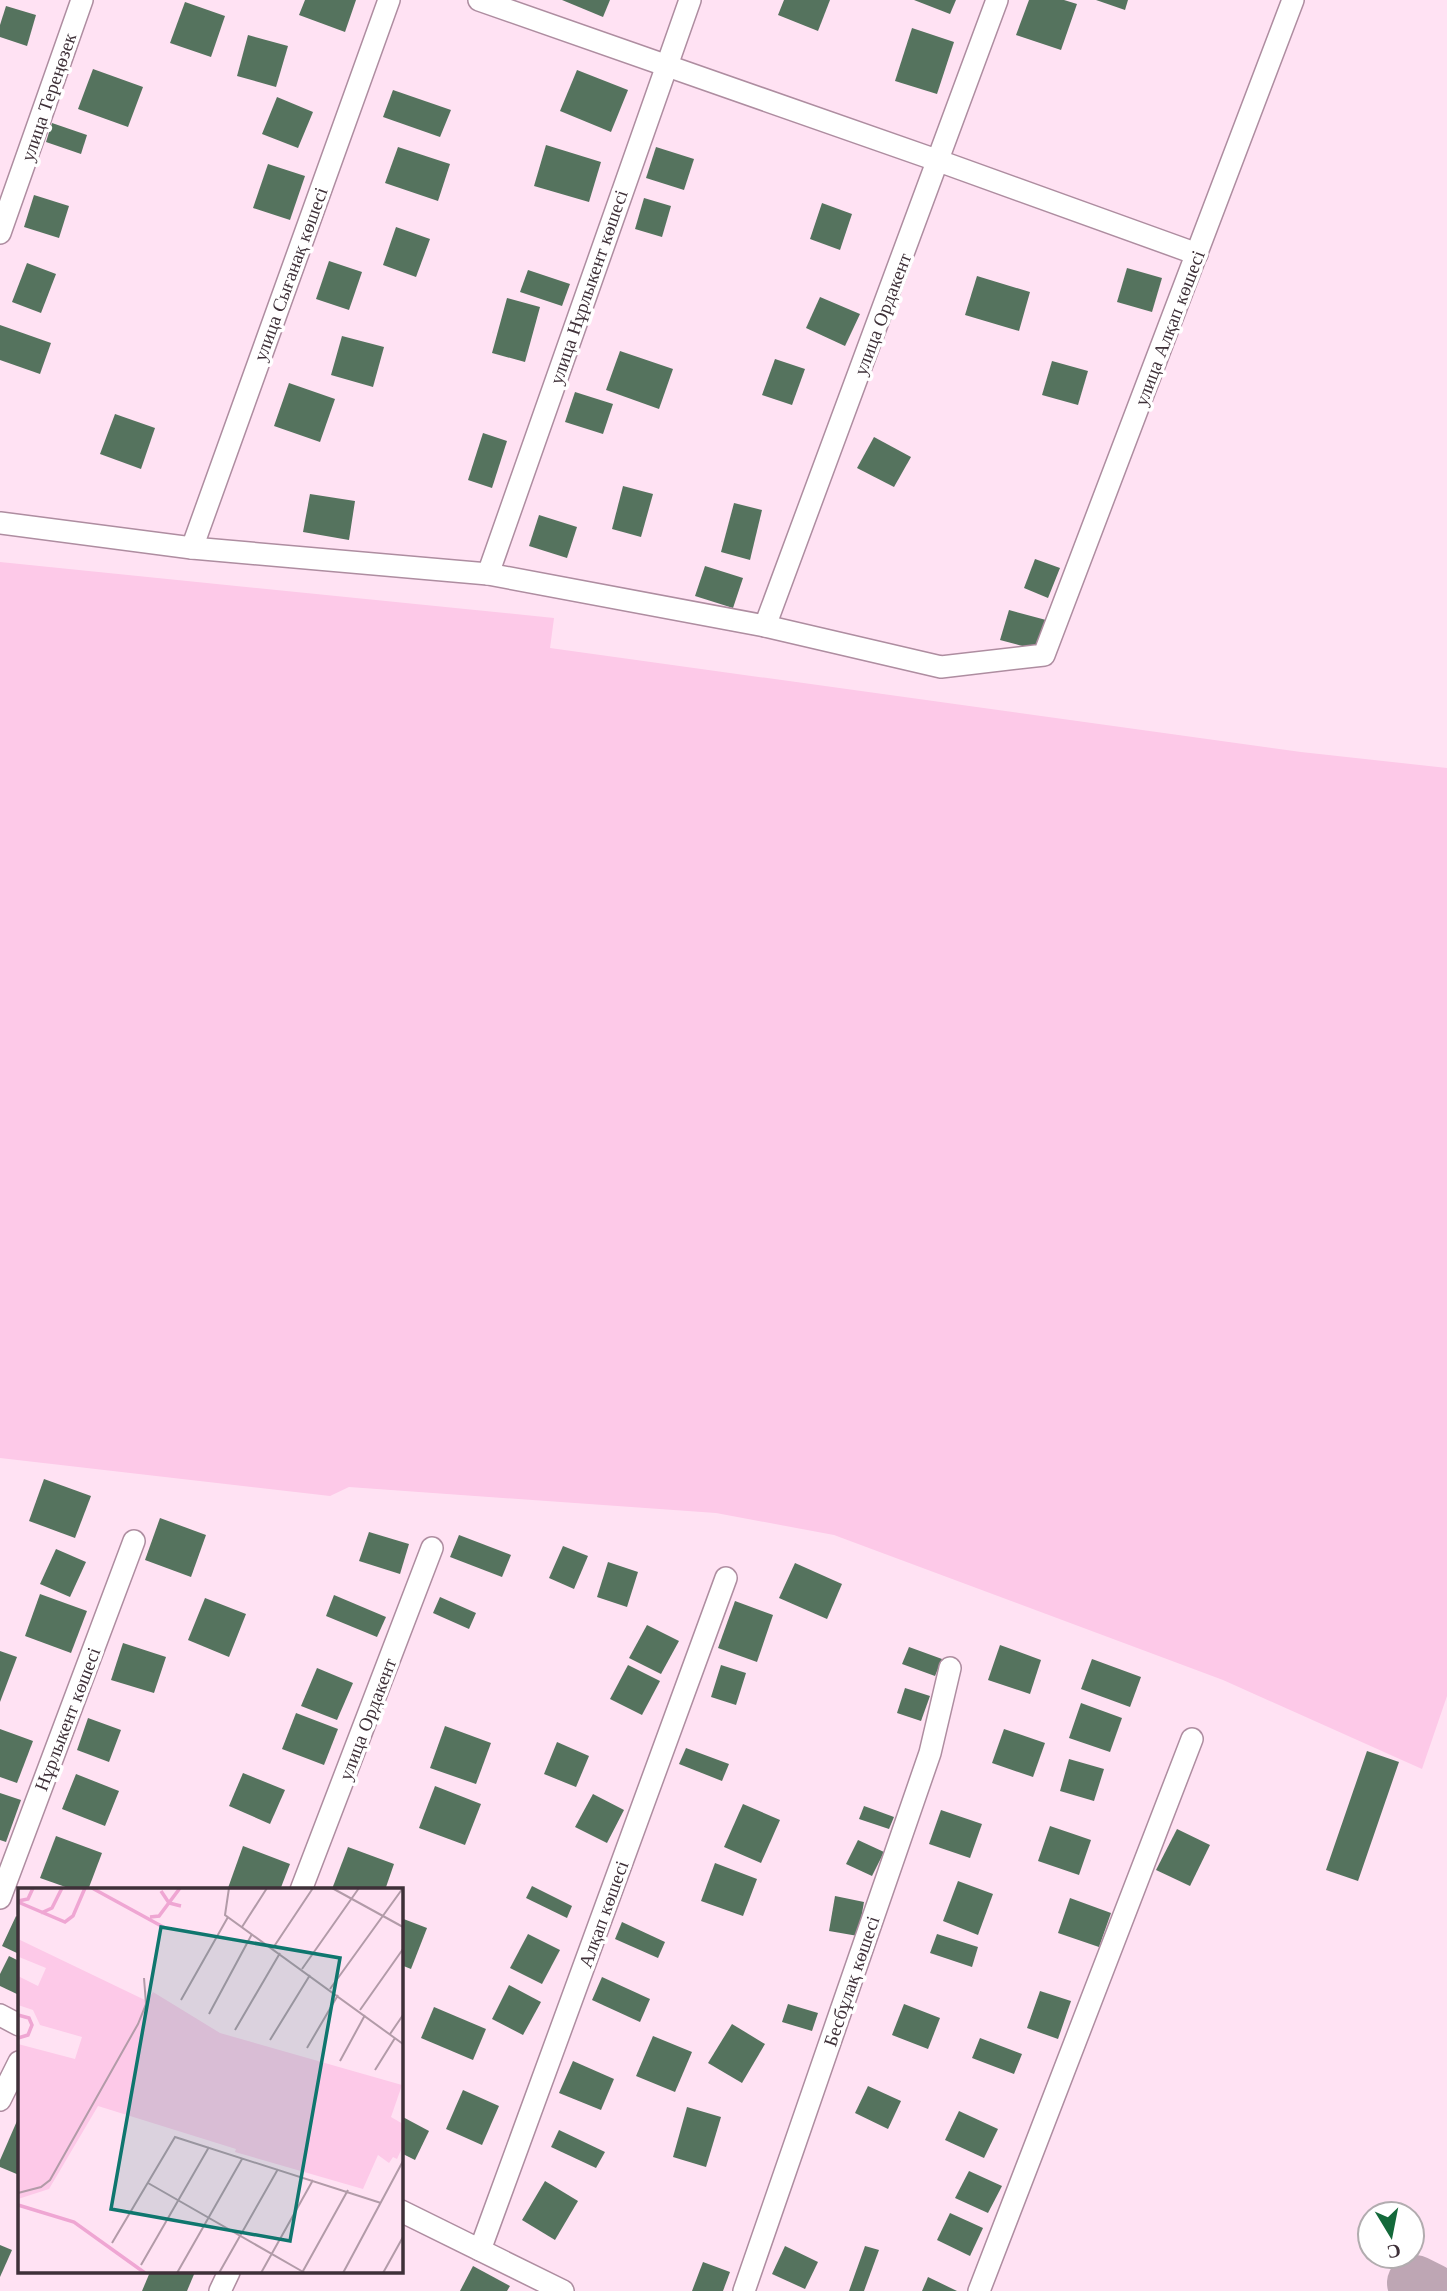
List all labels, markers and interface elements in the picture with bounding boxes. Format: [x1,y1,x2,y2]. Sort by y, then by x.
street label: улица Тереңөзек [16,29,81,164]
street label: улица Сығанақ көшесі [248,184,333,364]
street label: улица Нұрлыкент көшесі [544,187,633,387]
street label: улица Алқап көшесі [1129,247,1210,409]
street label: улица Ордакент [849,249,917,379]
street label: Нұрлыкент көшесі [30,1644,105,1794]
street label: улица Ордакент [334,1654,402,1784]
street label: Алқап көшесі [573,1858,633,1971]
inset map [18,1888,402,2274]
street label: Бесбұлақ көшесі [818,1913,885,2049]
north arrow [1356,2200,1426,2270]
text: С [1385,2239,1403,2264]

